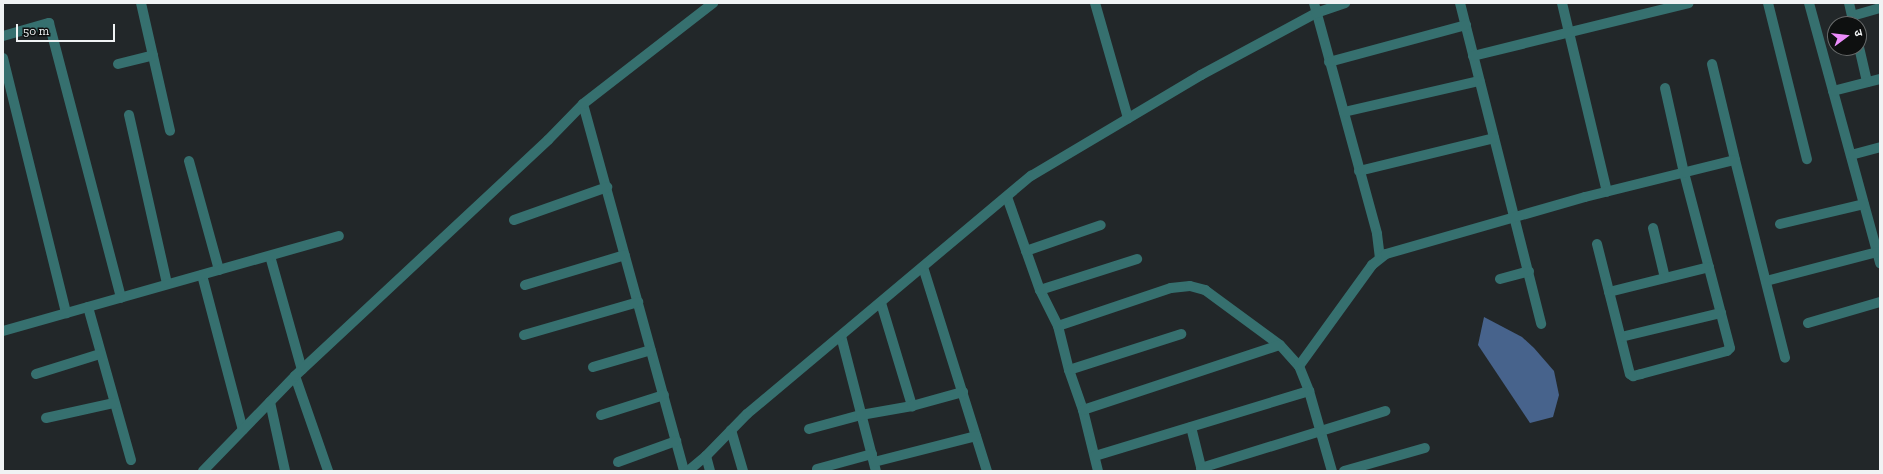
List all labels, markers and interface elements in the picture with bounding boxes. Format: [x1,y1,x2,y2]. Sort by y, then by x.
scale bar [18,16,117,42]
north arrow [1827,16,1867,56]
text: 50 m [23,24,49,38]
text: उ [1851,28,1865,38]

